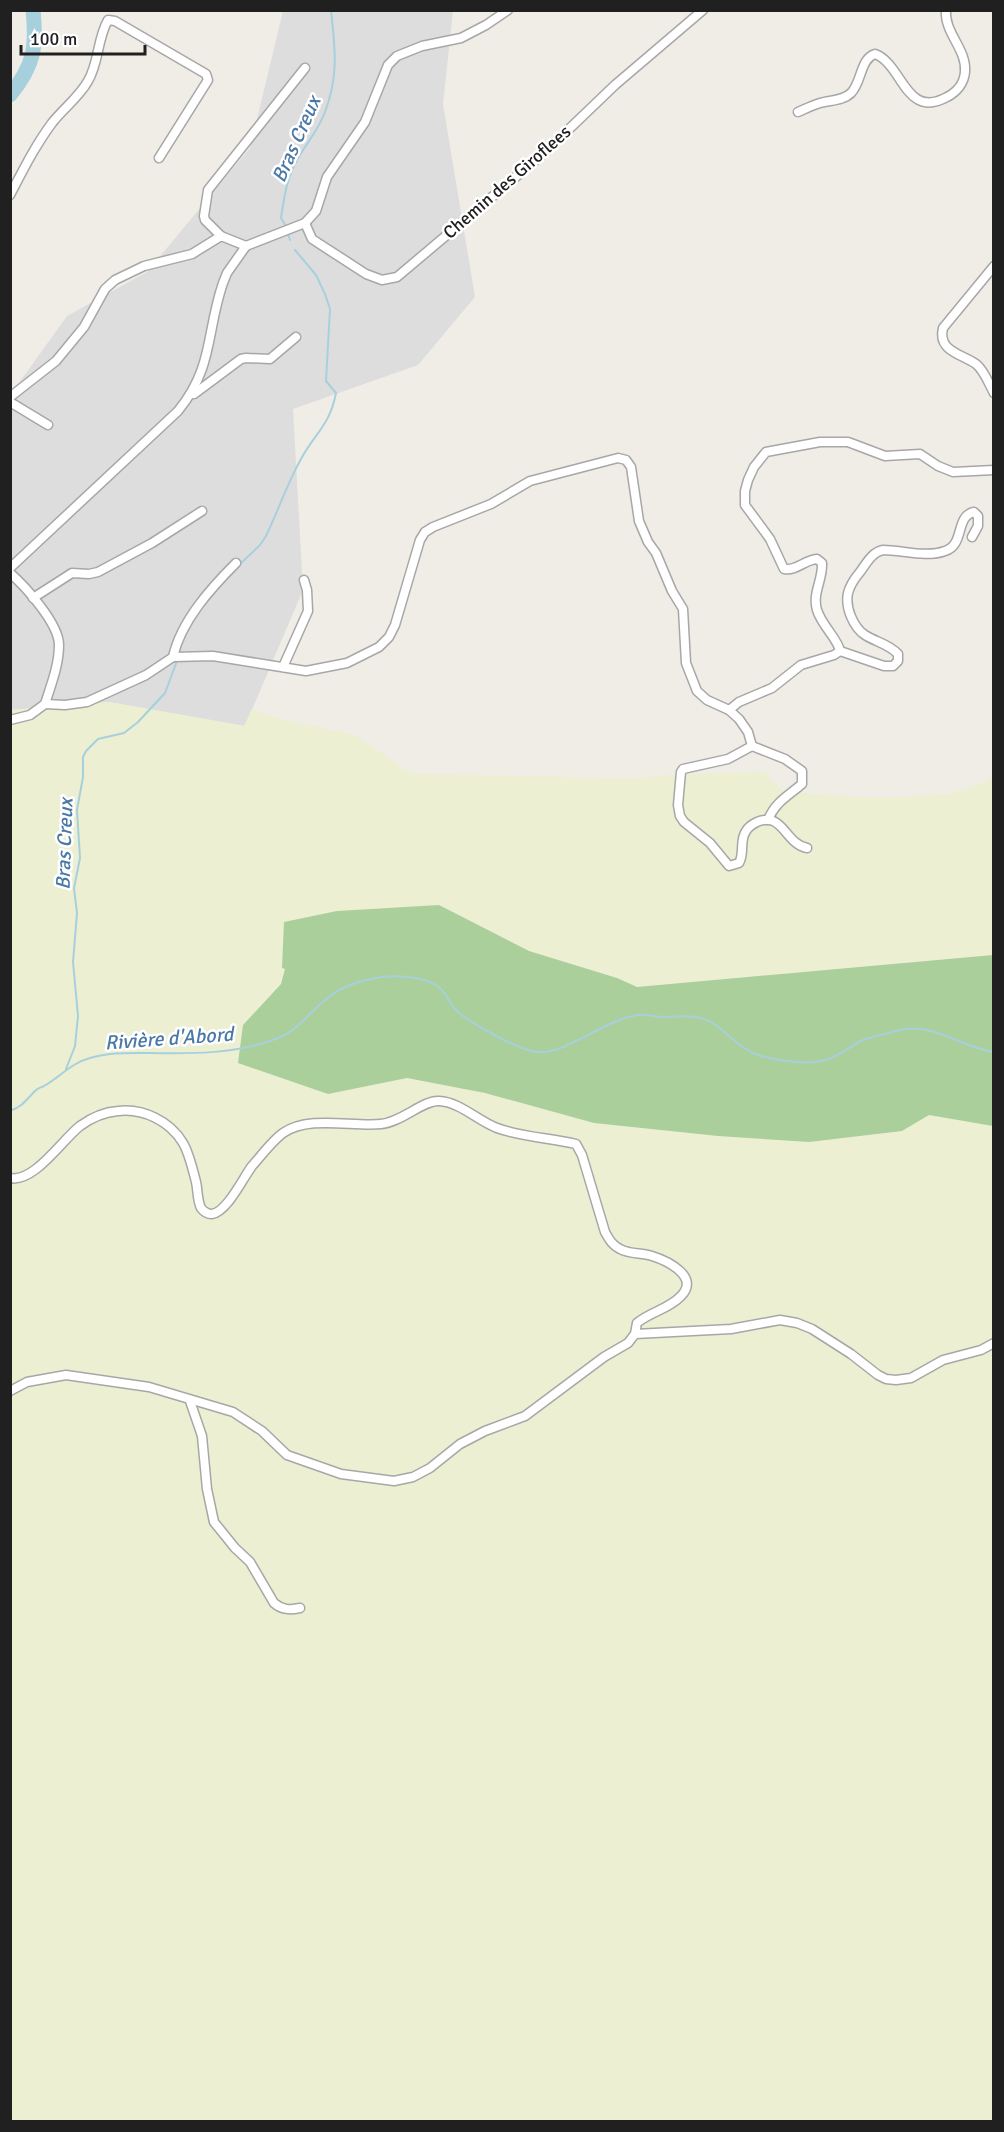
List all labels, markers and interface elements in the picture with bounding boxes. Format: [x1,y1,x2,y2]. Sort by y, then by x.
scale bar [21,18,146,56]
text: 100 m [30,28,77,50]
water label: Bras Creux [266,91,327,186]
street label: Chemin des Giroflees [439,121,575,243]
water label: Bras Creux [50,796,79,890]
water label: Rivière d'Abord [104,1021,236,1055]

